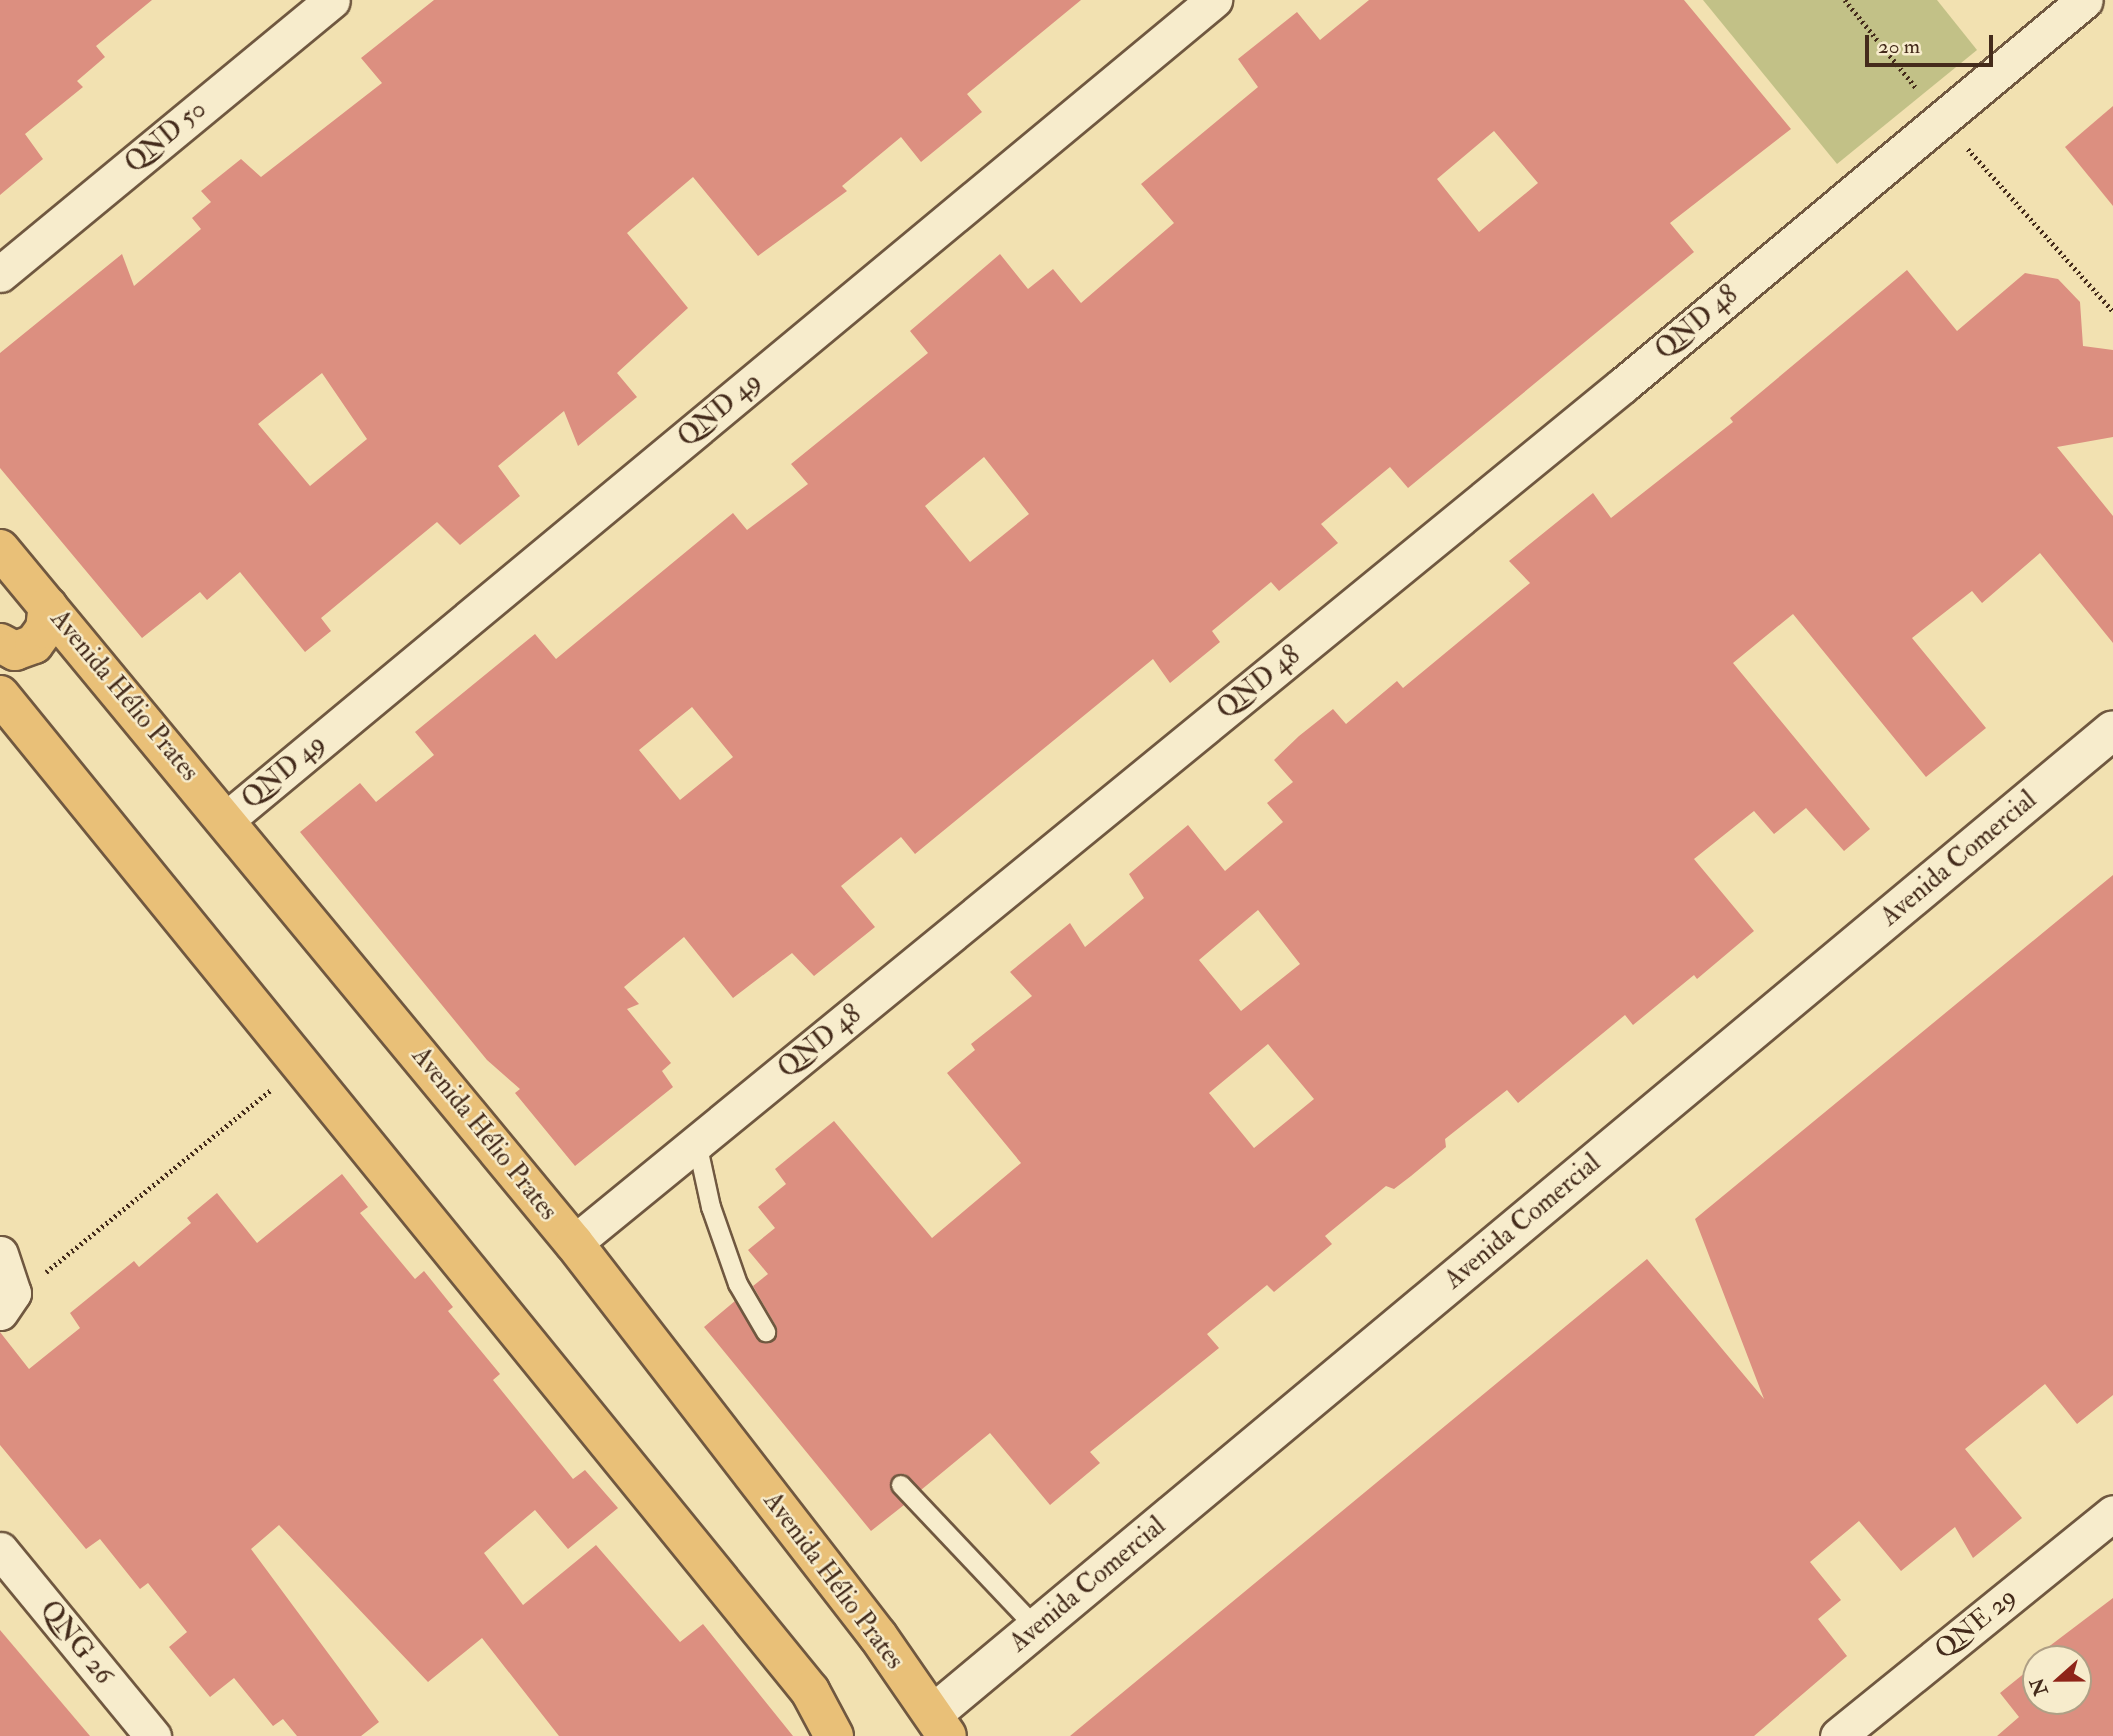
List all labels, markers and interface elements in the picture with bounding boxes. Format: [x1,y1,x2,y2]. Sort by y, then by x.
scale bar [1868,21,1996,65]
text: 20 m [1878,33,1920,60]
street label: QND 50 [119,94,213,180]
street label: QND 48 [1650,280,1744,366]
street label: QND 49 [672,366,768,454]
street label: Avenida Hélio Prates [43,604,205,788]
street label: QND 48 [1211,640,1307,726]
street label: QND 49 [236,728,332,816]
street label: Avenida Comercial [1875,785,2043,933]
street label: QND 48 [772,999,868,1085]
street label: Avenida Hélio Prates [405,1041,563,1227]
street label: Avenida Comercial [1439,1148,1607,1296]
street label: Avenida Hélio Prates [756,1486,910,1676]
street label: Avenida Comercial [1004,1511,1172,1659]
street label: QNE 29 [1929,1582,2023,1666]
street label: QNG 26 [33,1595,119,1691]
north arrow [2022,1645,2092,1715]
text: N [2025,1675,2054,1699]

